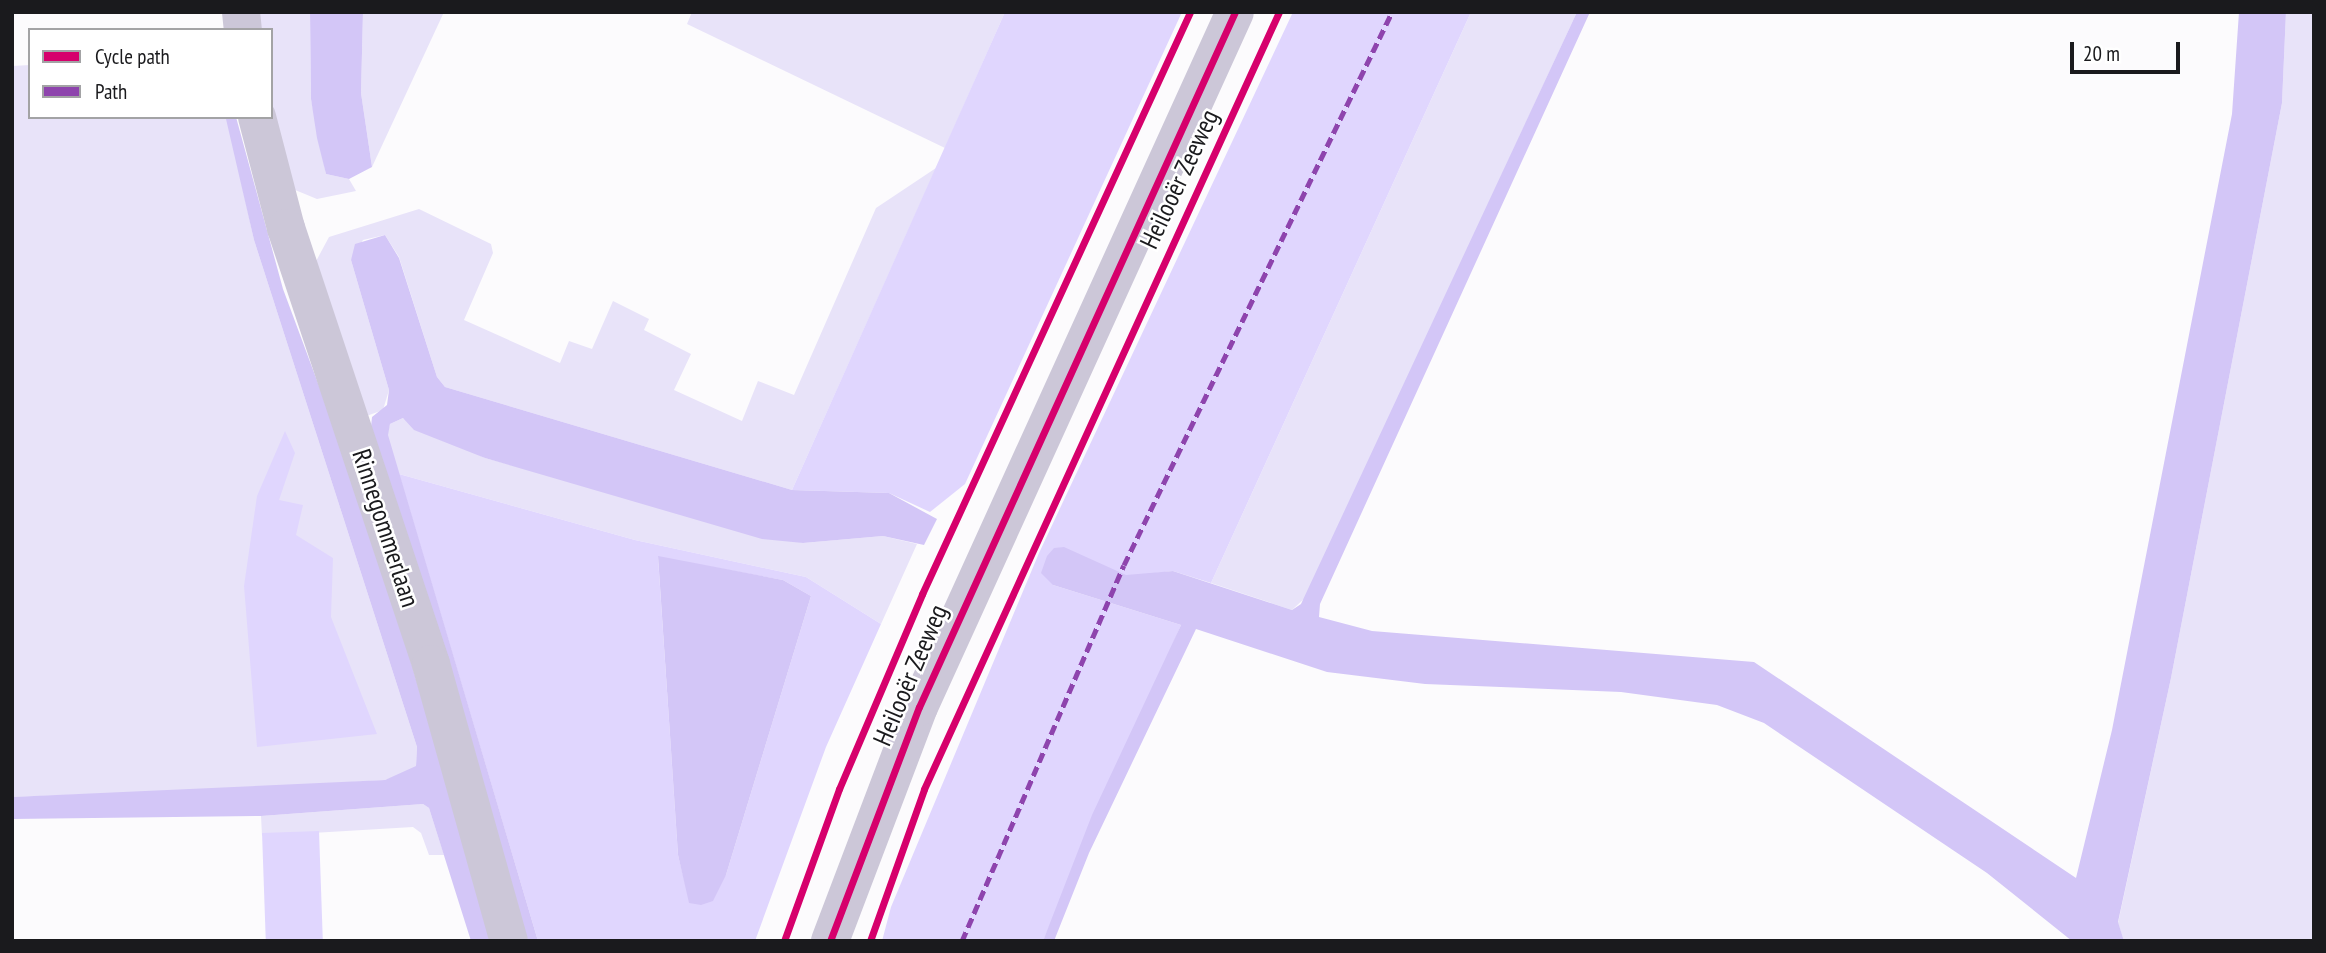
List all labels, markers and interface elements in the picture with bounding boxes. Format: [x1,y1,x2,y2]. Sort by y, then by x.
legend [28,28,273,119]
scale bar [2074,28,2184,72]
text: 20 m [2083,40,2120,67]
text: Cycle path [95,43,170,70]
text: Path [95,78,127,105]
street label: Heilooër Zeeweg [1133,104,1225,254]
street label: Rinnegommerlaan [346,445,426,611]
street label: Heilooër Zeeweg [866,600,954,750]

